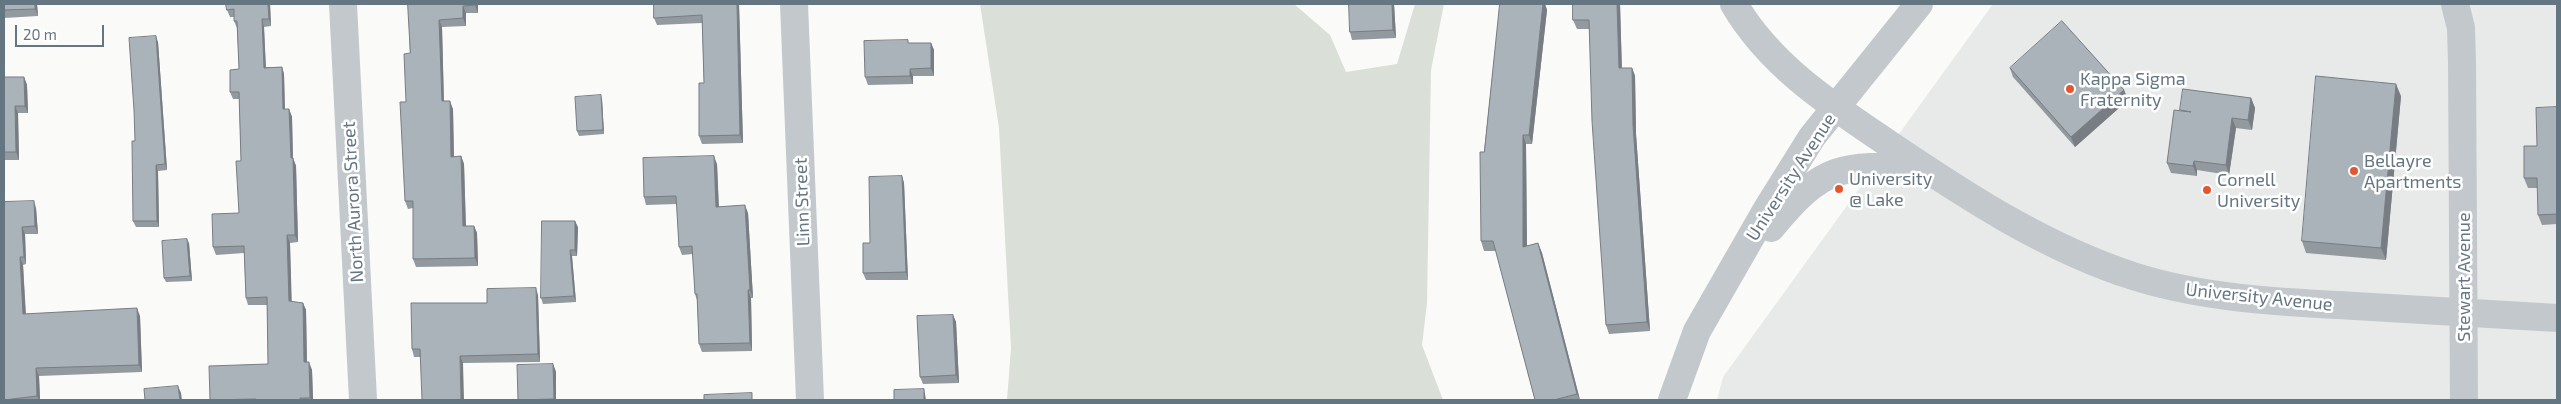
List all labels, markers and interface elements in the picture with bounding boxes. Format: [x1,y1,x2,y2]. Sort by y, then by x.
scale bar [18,15,106,47]
text: 20 m [23,25,57,43]
place label: Kappa Sigma Fraternity [2080,68,2186,110]
marker: Kappa Sigma Fraternity [2064,83,2076,95]
street label: University Avenue [1742,109,1840,245]
street label: North Aurora Street [338,121,368,283]
place label: Bellayre Apartments [2364,150,2461,192]
street label: Linn Street [790,157,814,247]
marker: Bellayre Apartments [2348,165,2360,177]
place label: University @ Lake [1849,168,1932,210]
place label: Cornell University [2217,169,2300,212]
marker: University @ Lake [1833,183,1845,195]
marker: Cornell University [2201,184,2213,196]
street label: Stewart Avenue [2453,212,2475,342]
street label: University Avenue [2185,279,2333,315]

